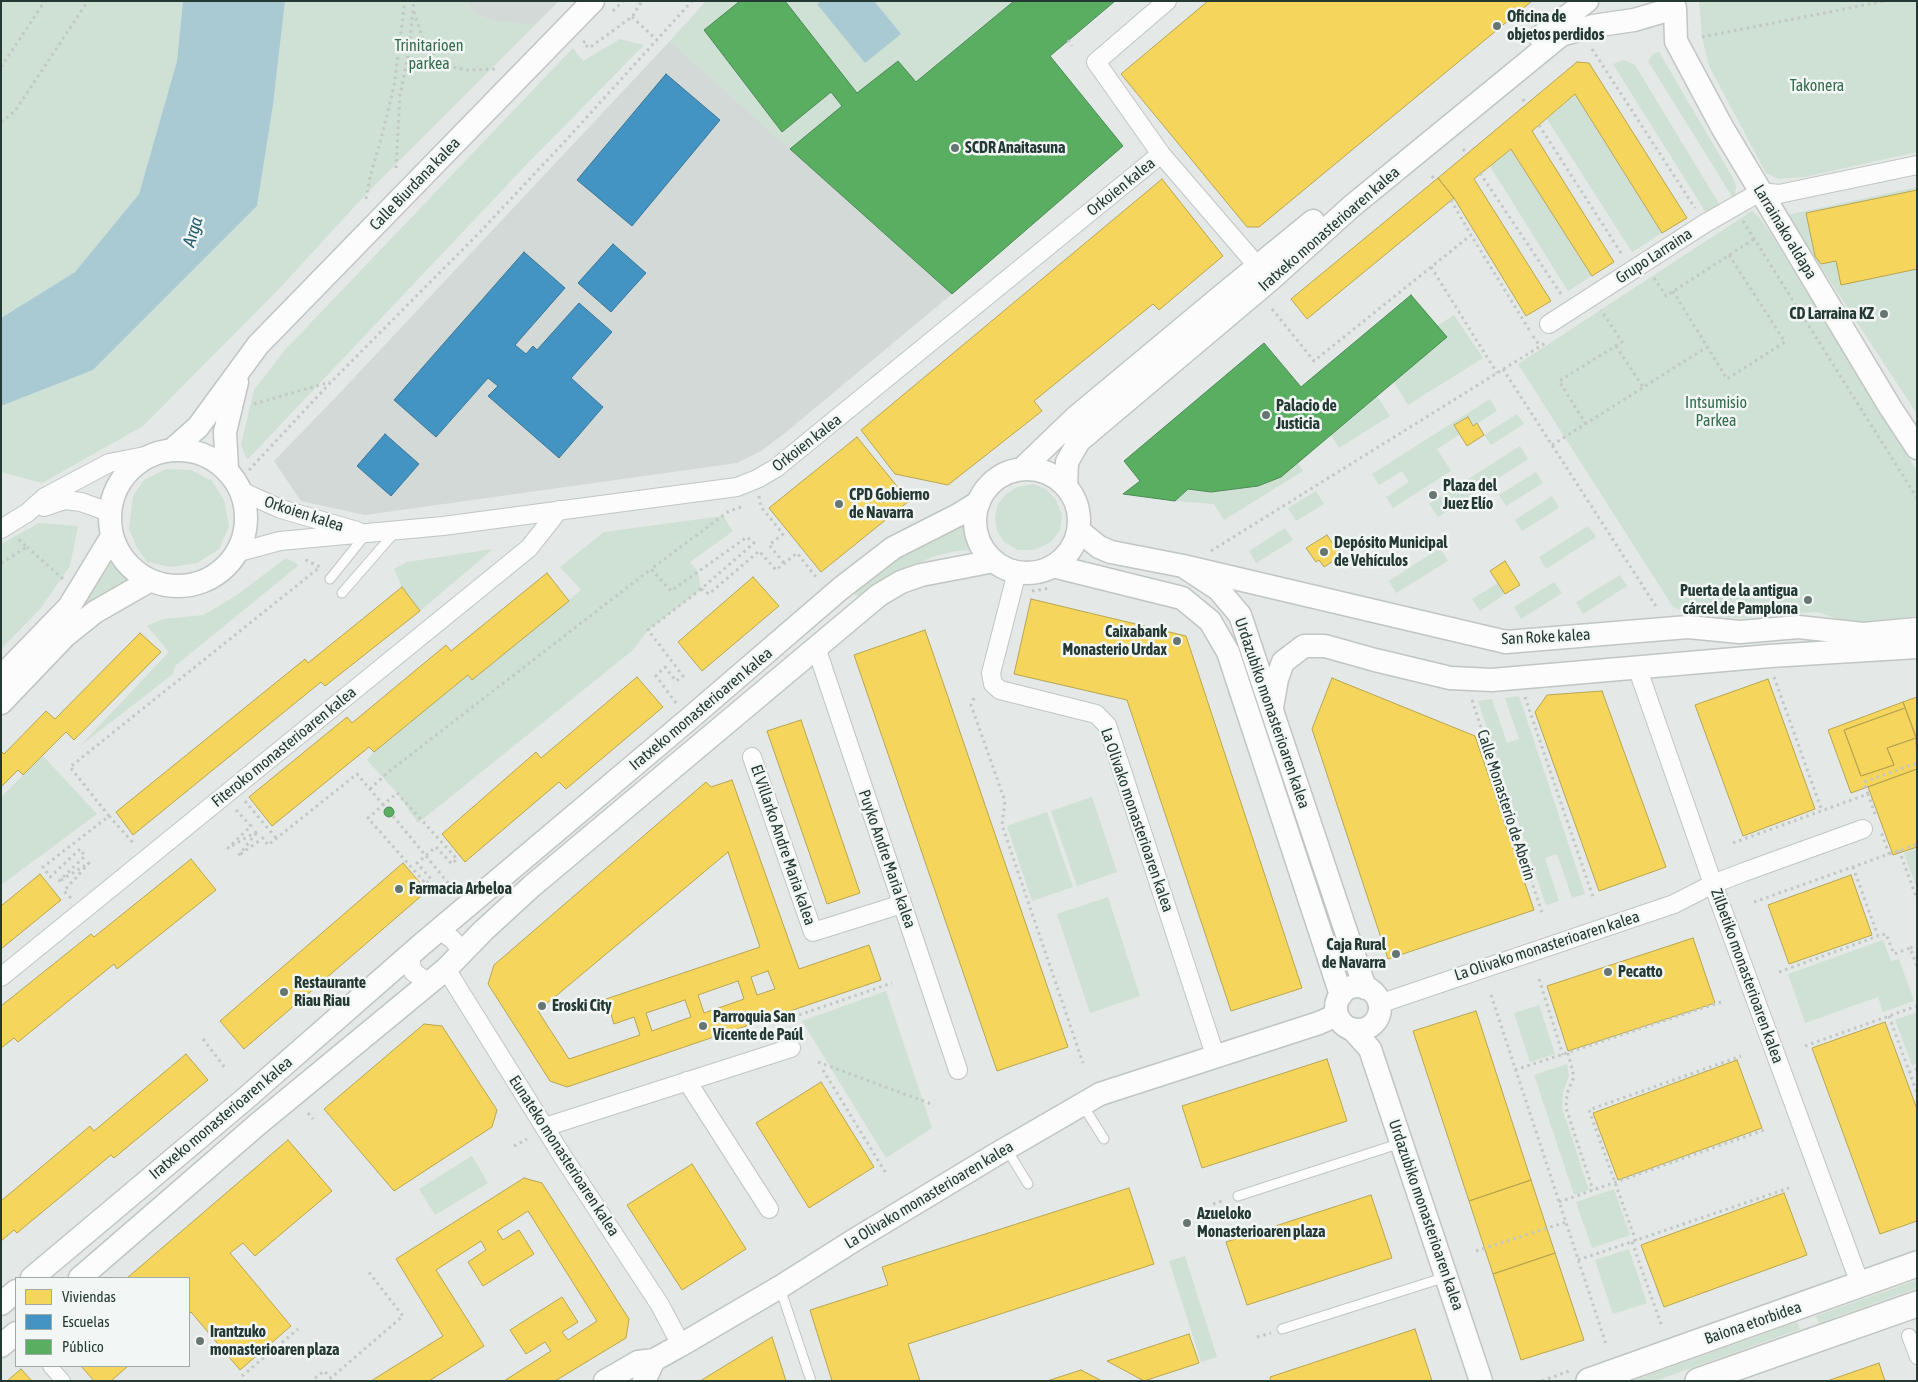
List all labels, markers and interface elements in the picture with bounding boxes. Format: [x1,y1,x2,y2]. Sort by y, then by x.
place label: Oficina de objetos perdidos [1507,7,1604,45]
marker: Oficina de objetos perdidos [1491,20,1503,32]
park label: Trinitarioen parkea [395,36,463,74]
park label: Takonera [1790,76,1844,96]
street label: Calle Biurdana kalea [366,134,464,234]
place label: SCDR Anaitasuna [965,138,1065,158]
marker: SCDR Anaitasuna [949,142,961,154]
street label: Orkoien kalea [1083,154,1159,220]
street label: Iratxeko monasterioaren kalea [1255,162,1403,296]
street label: Larrainako aldapa [1749,181,1821,283]
water label: Arga [178,214,208,250]
street label: Grupo Larraina [1612,224,1696,288]
place label: CD Larraina KZ [1789,304,1874,324]
marker: CD Larraina KZ [1878,308,1890,320]
park label: Intsumisio Parkea [1685,393,1747,431]
place label: Palacio de Justicia [1276,396,1337,434]
marker: Palacio de Justicia [1260,409,1272,421]
street label: Orkoien kalea [769,410,845,476]
place label: Plaza del Juez Elío [1443,476,1497,514]
place label: CPD Gobierno de Navarra [849,485,930,523]
marker: Plaza del Juez Elío [1427,489,1439,501]
street label: Orkoien kalea [262,492,346,536]
marker: CPD Gobierno de Navarra [833,498,845,510]
place label: Depósito Municipal de Vehículos [1334,533,1448,571]
marker: Depósito Municipal de Vehículos [1318,546,1330,558]
place label: Puerta de la antigua cárcel de Pamplona [1680,581,1798,619]
marker: Puerta de la antigua cárcel de Pamplona [1802,594,1814,606]
street label: Urdazubiko monasterioaren kalea [1230,615,1314,811]
place label: Caixabank Monasterio Urdax [1062,622,1167,660]
street label: San Roke kalea [1501,625,1591,649]
marker: Caixabank Monasterio Urdax [1171,635,1183,647]
street label: Iratxeko monasterioaren kalea [626,644,776,774]
street label: Fiteroko monasterioaren kalea [208,683,360,811]
street label: La Olivako monasterioaren kalea [1096,725,1178,915]
street label: Calle Monasterio de Aberin [1473,727,1539,883]
street label: El Villarko Andre Maria kalea [746,762,820,928]
street label: Puyko Andre Maria kalea [854,787,920,931]
place label: Farmacia Arbeloa [409,879,512,899]
marker: Farmacia Arbeloa [393,883,405,895]
street label: Zilbetiko monasterioaren kalea [1706,886,1788,1066]
street label: La Olivako monasterioaren kalea [1452,907,1642,985]
place label: Caja Rural de Navarra [1322,935,1386,973]
marker: Caja Rural de Navarra [1390,948,1402,960]
place label: Pecatto [1618,962,1663,982]
marker: Pecatto [1602,966,1614,978]
place label: Restaurante Riau Riau [294,973,366,1011]
marker: Restaurante Riau Riau [278,986,290,998]
place label: Eroski City [552,996,612,1016]
marker: Eroski City [536,1000,548,1012]
place label: Parroquia San Vicente de Paúl [713,1007,803,1045]
marker: Parroquia San Vicente de Paúl [697,1020,709,1032]
street label: Iratxeko monasterioaren kalea [146,1053,296,1183]
street label: Eunateko monasterioaren kalea [505,1072,623,1240]
street label: Urdazubiko monasterioaren kalea [1384,1117,1468,1313]
street label: La Olivako monasterioaren kalea [841,1137,1017,1253]
place label: Azueloko Monasterioaren plaza [1197,1204,1326,1242]
marker: Azueloko Monasterioaren plaza [1181,1217,1193,1229]
legend [15,1277,190,1367]
text: Viviendas [62,1288,116,1305]
street label: Baiona etorbidea [1702,1297,1804,1349]
text: Escuelas [62,1313,110,1330]
place label: Irantzuko monasterioaren plaza [210,1322,339,1360]
marker: Irantzuko monasterioaren plaza [194,1335,206,1347]
text: Público [62,1338,104,1355]

